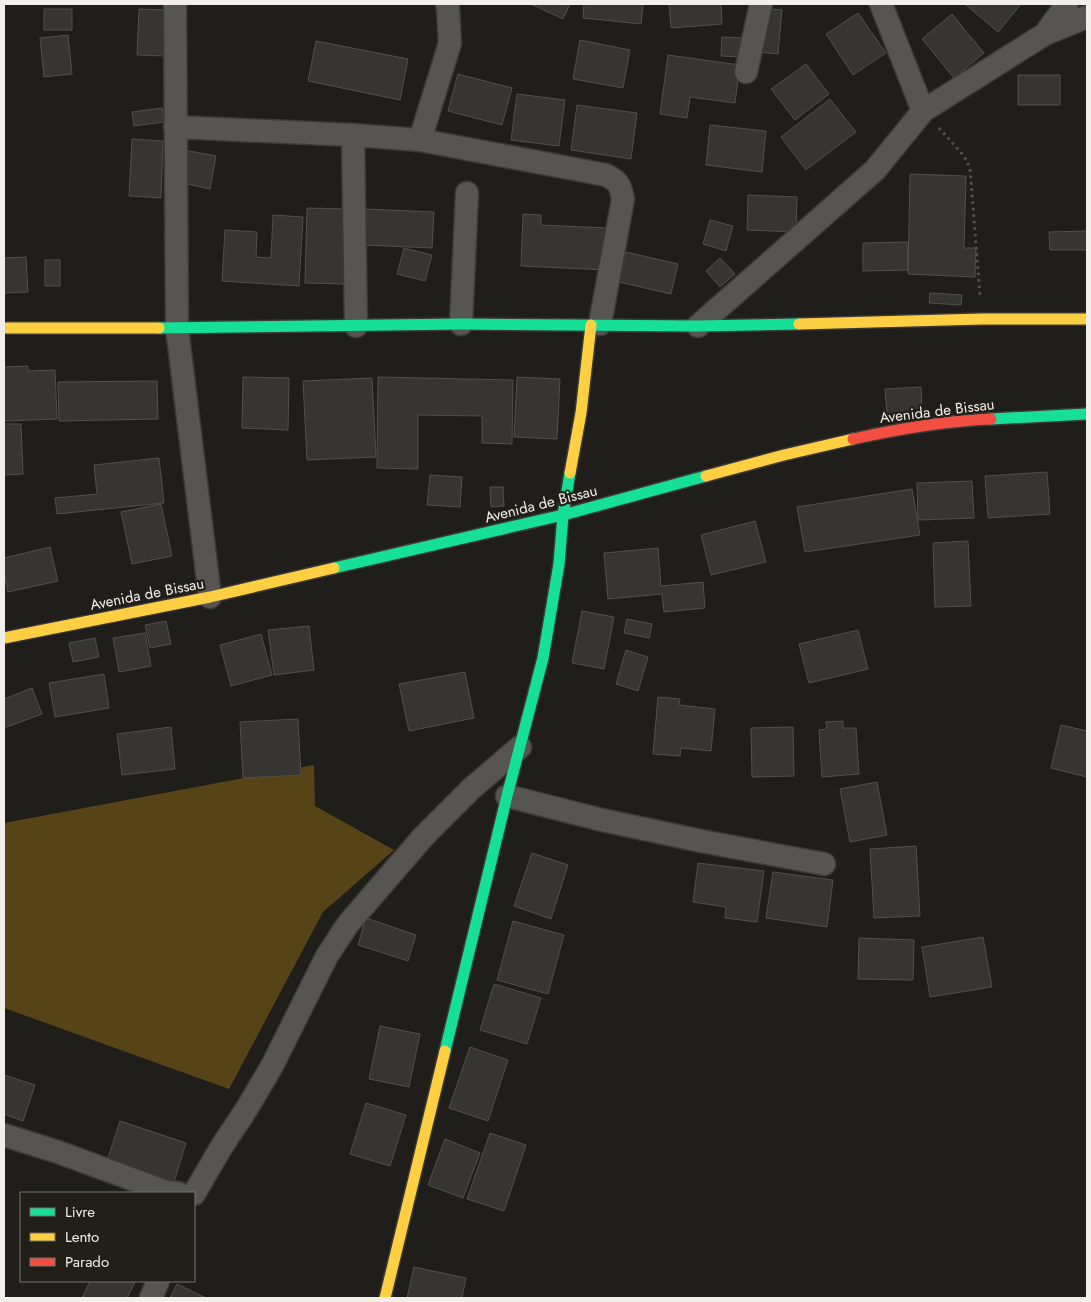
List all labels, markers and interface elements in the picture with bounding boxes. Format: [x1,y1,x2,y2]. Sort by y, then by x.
street label: Avenida de Bissau [878,393,996,429]
street label: Avenida de Bissau [482,479,600,529]
street label: Avenida de Bissau [88,572,206,616]
legend [20,1192,195,1282]
text: Livre [65,1201,95,1223]
text: Lento [65,1226,99,1248]
text: Parado [65,1251,109,1273]

